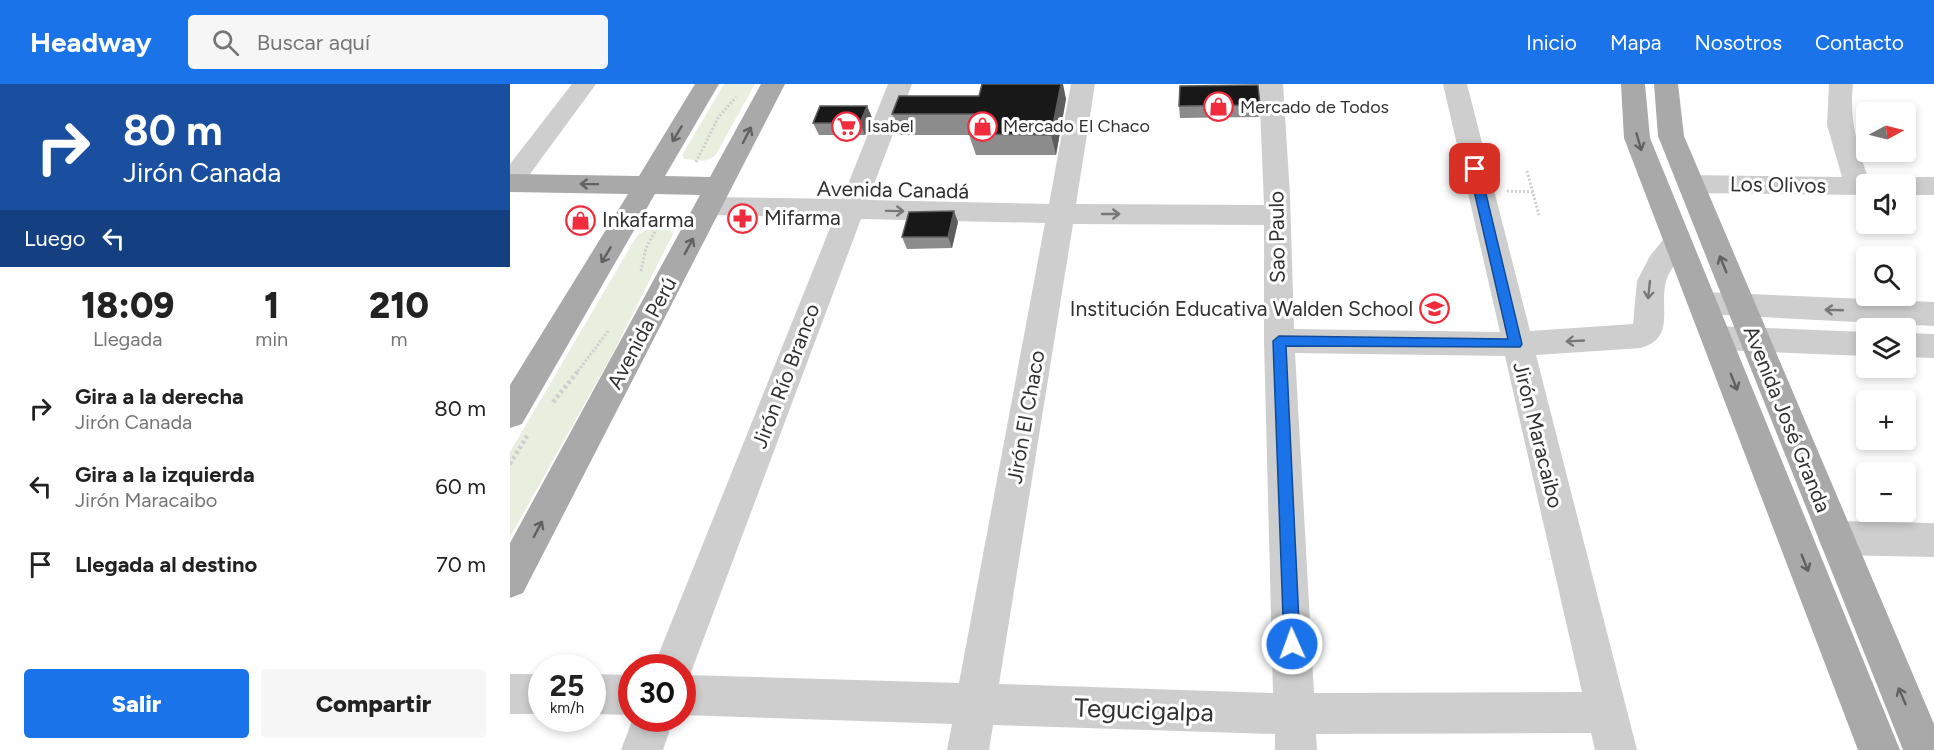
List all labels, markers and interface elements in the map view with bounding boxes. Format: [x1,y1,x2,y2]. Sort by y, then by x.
search box [188,15,608,69]
text: Headway [30,25,152,59]
icon: search [209,26,242,59]
text: Buscar aquí [257,29,370,56]
text: Inicio [1526,30,1577,55]
text: Mapa [1610,30,1662,55]
text: Nosotros [1695,30,1782,55]
text: Contacto [1815,30,1904,55]
shop icon: Mercado de Todos [1203,91,1235,123]
place label: Mercado de Todos [1240,96,1389,118]
north arrow [1856,102,1916,162]
map controls [1856,102,1916,522]
text: 80 m [123,105,223,156]
icon: right [24,108,102,186]
supermarket icon: Isabel [830,110,862,142]
shop icon: Mercado El Chaco [966,110,998,142]
place label: Isabel [867,115,914,137]
place label: Mercado El Chaco [1003,115,1150,137]
one-way arrow [671,125,683,142]
one-way arrow [742,127,754,145]
one-way arrow [1634,132,1645,151]
pin [1449,143,1500,194]
icon: arrive [1458,152,1491,185]
text: Jirón Canada [123,156,281,189]
street label: Los Olivos [1730,171,1826,198]
button: sound [1856,174,1916,234]
street label: Avenida Canadá [817,176,969,203]
one-way arrow [579,178,599,190]
street label: Sao Paulo [1263,191,1290,283]
pharmacy icon: Mifarma [727,202,759,234]
shop icon: Inkafarma [565,204,597,236]
place label: Mifarma [764,205,841,230]
one-way arrow [884,205,904,217]
place label: Inkafarma [602,207,694,232]
one-way arrow [1100,208,1120,220]
icon: left [97,222,130,255]
text: Luego [24,225,85,252]
one-way arrow [684,237,695,255]
one-way arrow [600,246,612,263]
button: search [1856,246,1916,306]
one-way arrow [1717,255,1728,274]
street label: Avenida Perú [602,273,682,393]
one-way arrow [1644,280,1655,300]
text: 18:09 [81,284,174,327]
text: 1 [264,284,279,327]
text: 210 [369,284,429,327]
school or university icon: Institución Educativa Walden School [1418,293,1450,325]
place label: Institución Educativa Walden School [1070,296,1413,321]
street label: Jirón Río Branco [746,300,825,452]
one-way arrow [1824,304,1844,316]
button: layers [1856,318,1916,378]
street label: Avenida José Granda [1739,322,1836,516]
text: Llegada [93,327,162,351]
text: min [255,327,288,351]
text: m [391,327,408,351]
one-way arrow [1565,335,1585,346]
street label: Jirón El Chaco [1001,348,1050,486]
street label: Jirón Maracaibo [1508,359,1569,510]
one-way arrow [1729,372,1740,390]
text: Gira a la derecha [75,383,244,410]
button: + [1856,390,1916,450]
icon: right [24,392,57,425]
text: 80 m [434,395,486,422]
text: Jirón Canada [75,410,192,434]
text: Gira a la izquierda [75,461,255,488]
button: − [1856,462,1916,522]
icon: left [24,470,57,503]
text: 60 m [435,473,486,500]
text: Jirón Maracaibo [75,488,217,512]
one-way arrow [532,521,544,538]
icon: arrive [24,548,57,581]
text: Llegada al destino [75,551,257,578]
text: 70 m [436,551,486,578]
one-way arrow [1800,553,1811,572]
position arrow [1260,612,1324,676]
speed limit sign: 30 [618,654,696,732]
text: 25 [550,667,584,704]
button: Salir [24,669,249,738]
button: Compartir [261,669,486,738]
one-way arrow [1896,687,1907,706]
street label: Tegucigalpa [1074,692,1214,728]
text: km/h [550,699,584,717]

